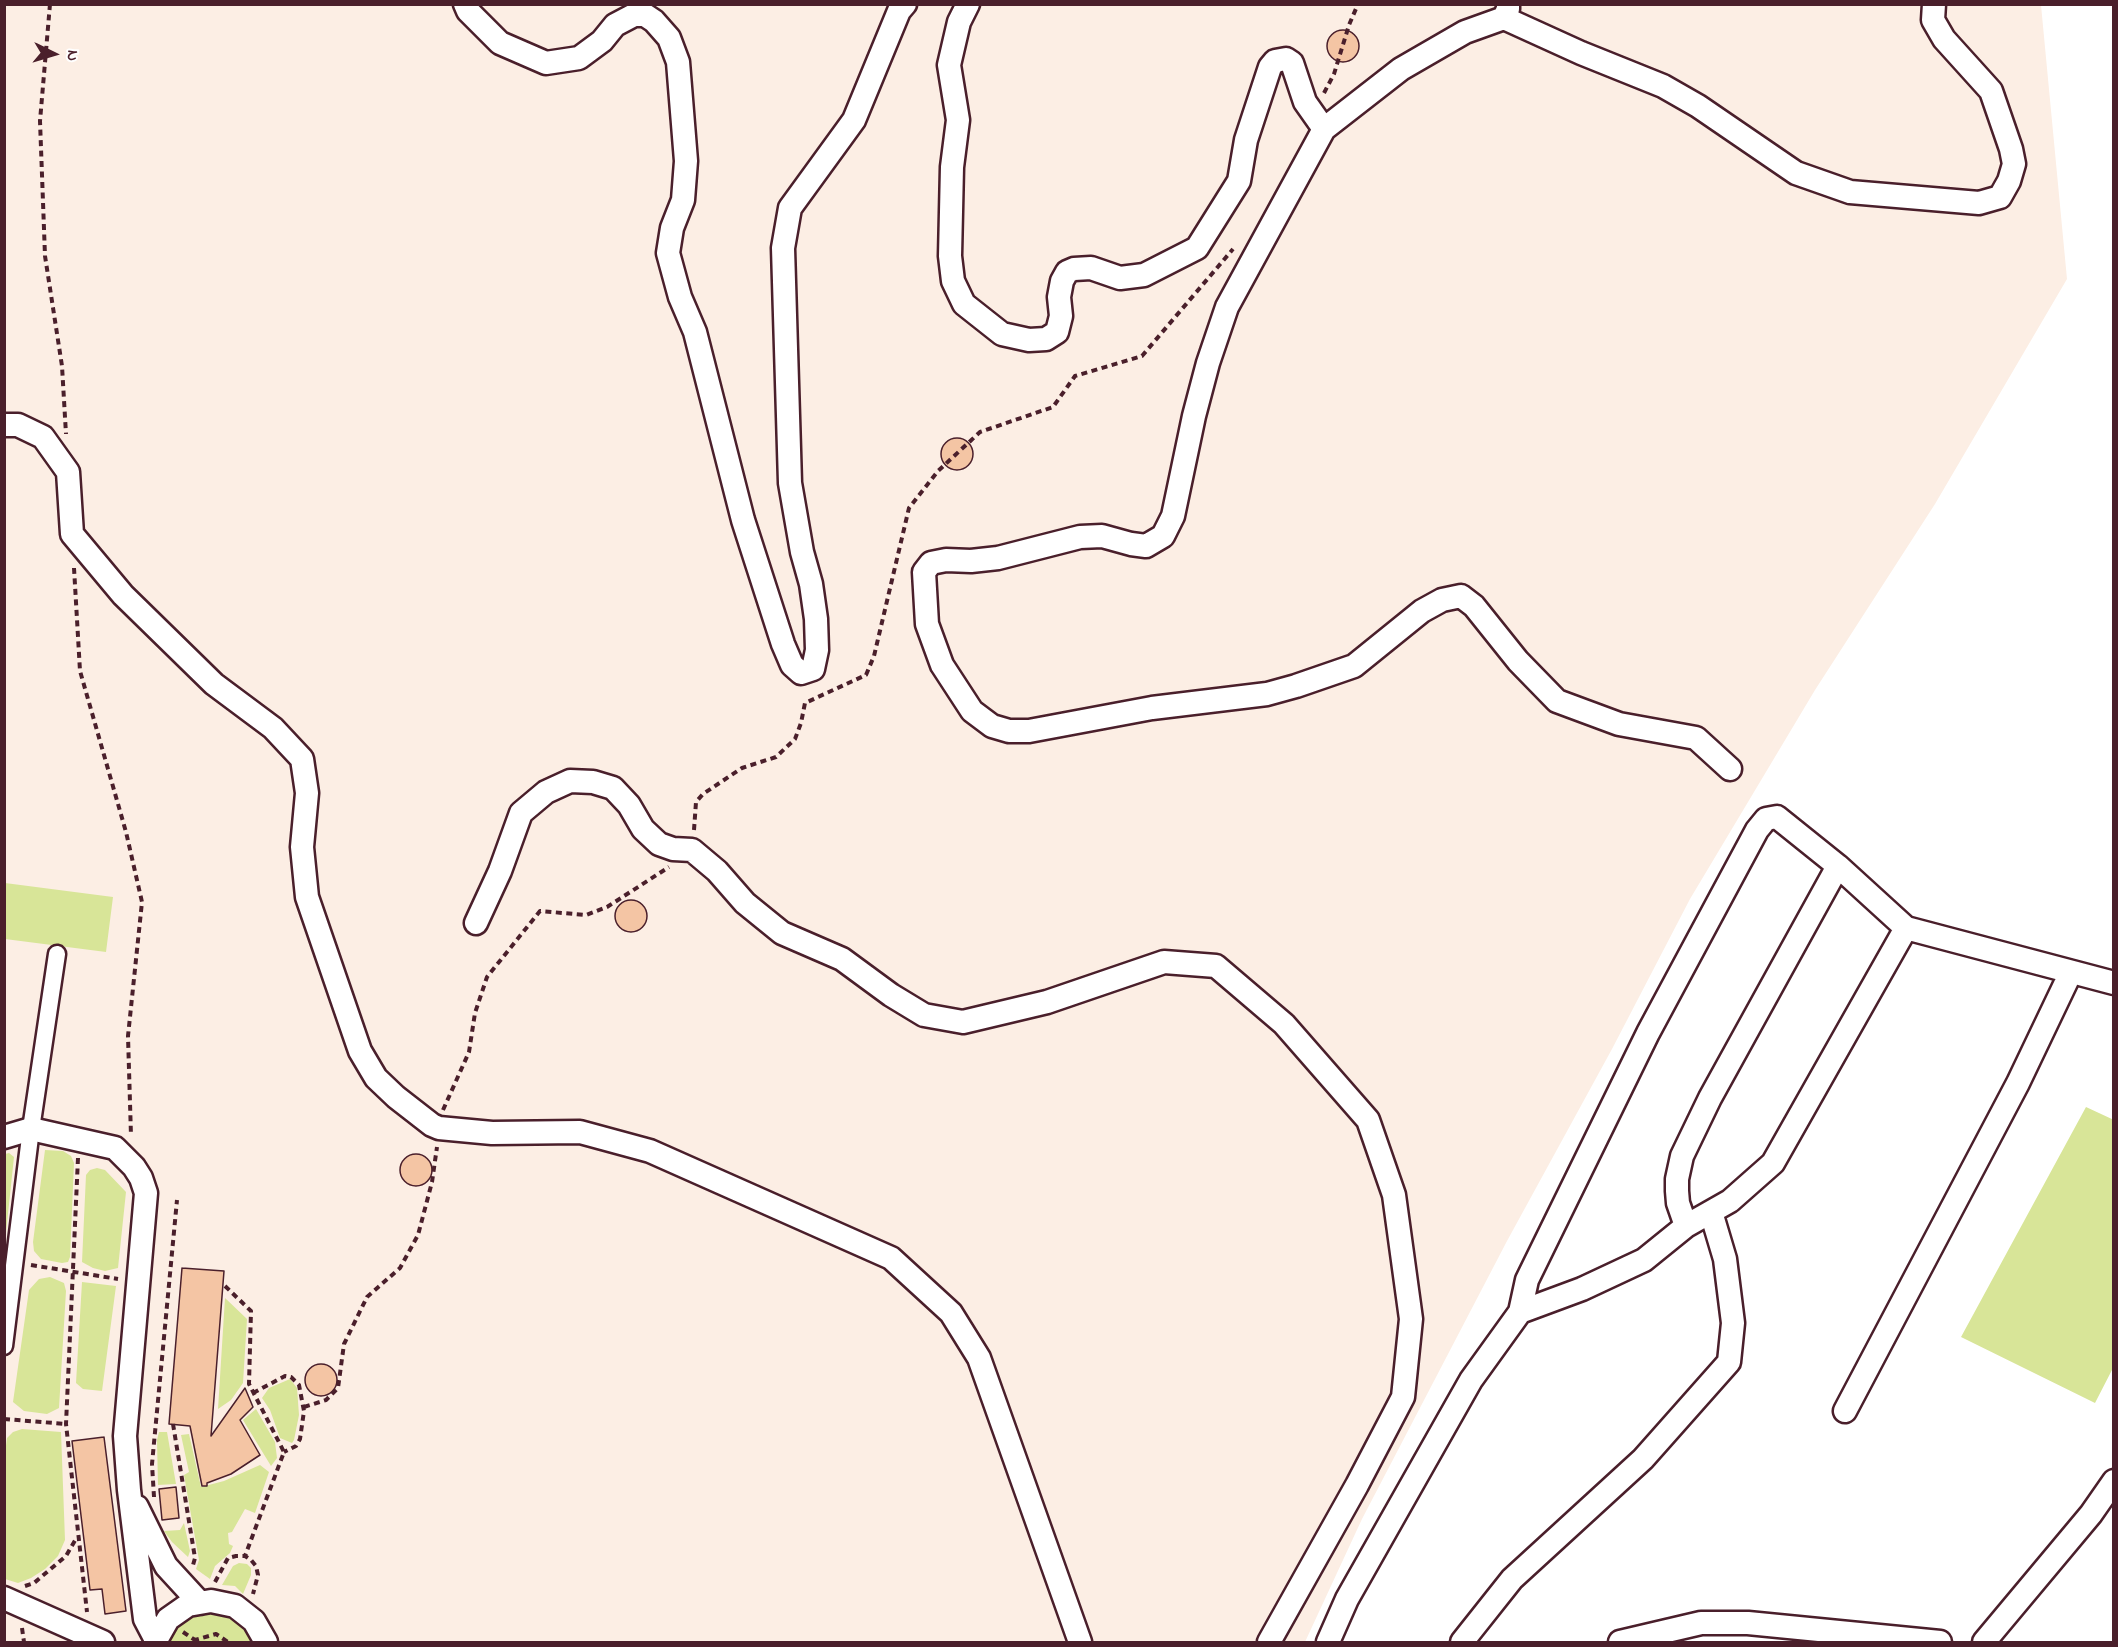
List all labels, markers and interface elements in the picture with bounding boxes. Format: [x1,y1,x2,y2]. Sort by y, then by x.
north arrow [24,24,84,84]
text: N [60,49,84,62]

